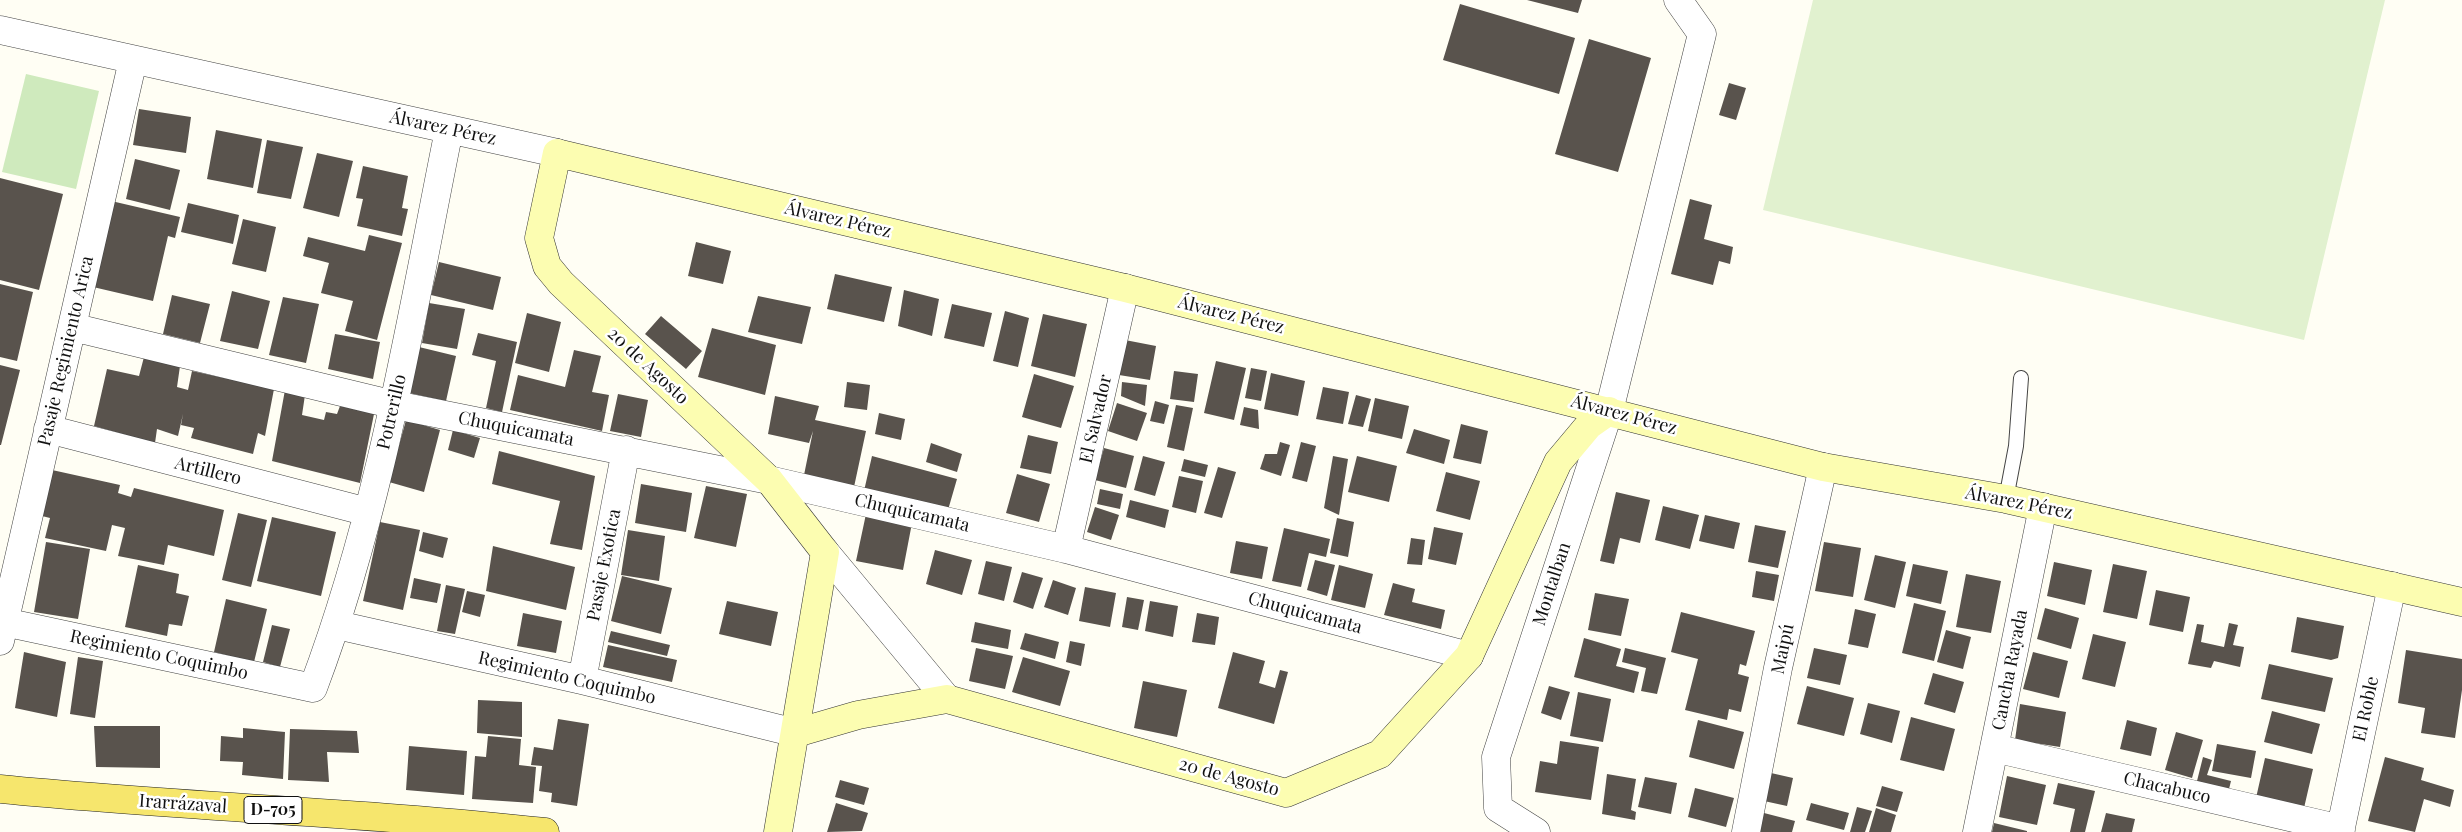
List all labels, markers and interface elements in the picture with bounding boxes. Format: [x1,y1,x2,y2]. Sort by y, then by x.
street label: Álvarez Pérez [388,106,498,150]
street label: Álvarez Pérez [783,197,893,243]
street label: Pasaje Regimiento Arica [34,254,98,448]
street label: Álvarez Pérez [1176,291,1286,339]
street label: 20 de Agosto [603,323,693,409]
street label: Potrerillo [373,372,411,452]
street label: El Salvador [1075,373,1117,465]
street label: Álvarez Pérez [1569,390,1679,440]
street label: Chuquicamata [456,407,576,451]
street label: Artillero [173,452,243,490]
street label: Álvarez Pérez [1964,482,2074,524]
street label: Chuquicamata [852,489,972,537]
street label: Pasaje Exotica [583,507,625,623]
street label: Montalban [1528,540,1576,628]
street label: Chuquicamata [1246,587,1364,639]
street label: Cancha Rayada [1988,608,2032,732]
street label: Maipú [1767,622,1799,676]
street label: Regimiento Coquimbo [68,626,250,684]
street label: Regimiento Coquimbo [476,647,658,709]
street label: El Roble [2349,674,2383,744]
street label: 20 de Agosto [1177,753,1281,801]
street label: Chacabuco [2121,767,2213,809]
street label: Irarrázaval [138,790,228,818]
road number: D-705 [244,796,302,824]

